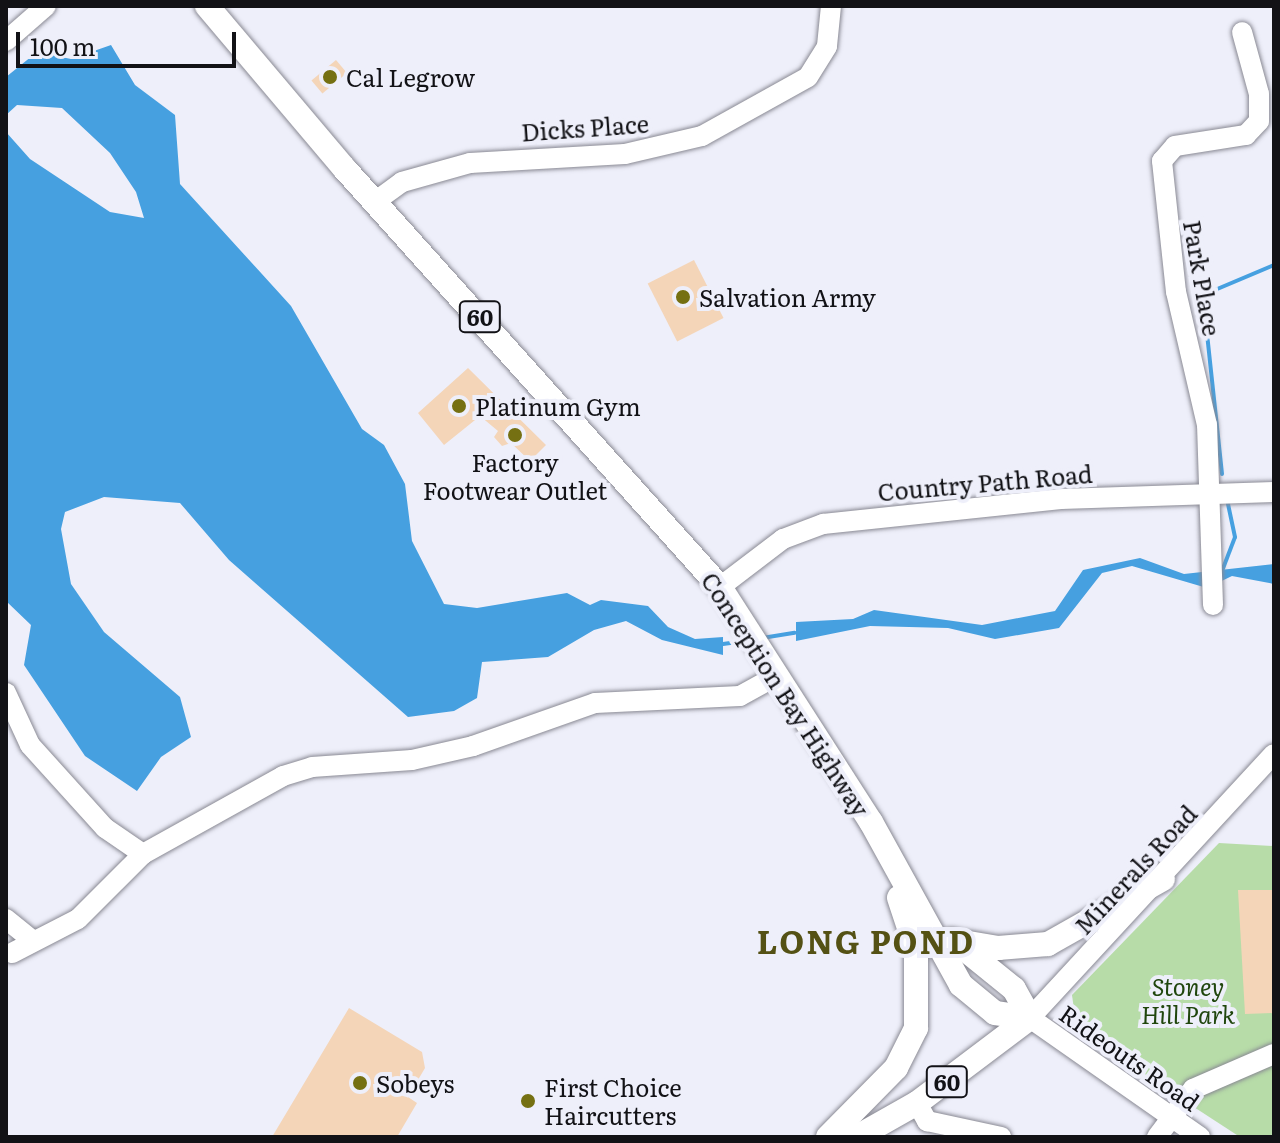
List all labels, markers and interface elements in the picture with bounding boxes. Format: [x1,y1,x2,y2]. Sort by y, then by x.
scale bar [20,16,240,66]
text: 100 m [30,28,96,63]
place label: Cal Legrow [346,63,475,91]
marker: Cal Legrow [321,68,339,86]
street label: Dicks Place [520,108,650,146]
street label: Park Place [1179,218,1227,338]
place label: Salvation Army [699,283,876,311]
marker: Salvation Army [674,288,692,306]
road number: 60 [458,299,502,335]
place label: Platinum Gym [475,392,641,420]
marker: Platinum Gym [450,397,468,415]
marker: Factory Footwear Outlet [506,426,524,444]
place label: Factory Footwear Outlet [423,448,607,504]
street label: Country Path Road [876,458,1094,506]
street label: Conception Bay Highway [696,567,876,821]
street label: Minerals Road [1068,798,1202,940]
district label: LONG POND [757,921,975,959]
park label: Stoney Hill Park [1141,972,1235,1028]
street label: Rideouts Road [1055,998,1205,1116]
road number: 60 [925,1064,969,1100]
place label: Sobeys [376,1069,454,1097]
place label: First Choice Haircutters [544,1073,682,1129]
marker: Sobeys [351,1074,369,1092]
marker: First Choice Haircutters [519,1092,537,1110]

